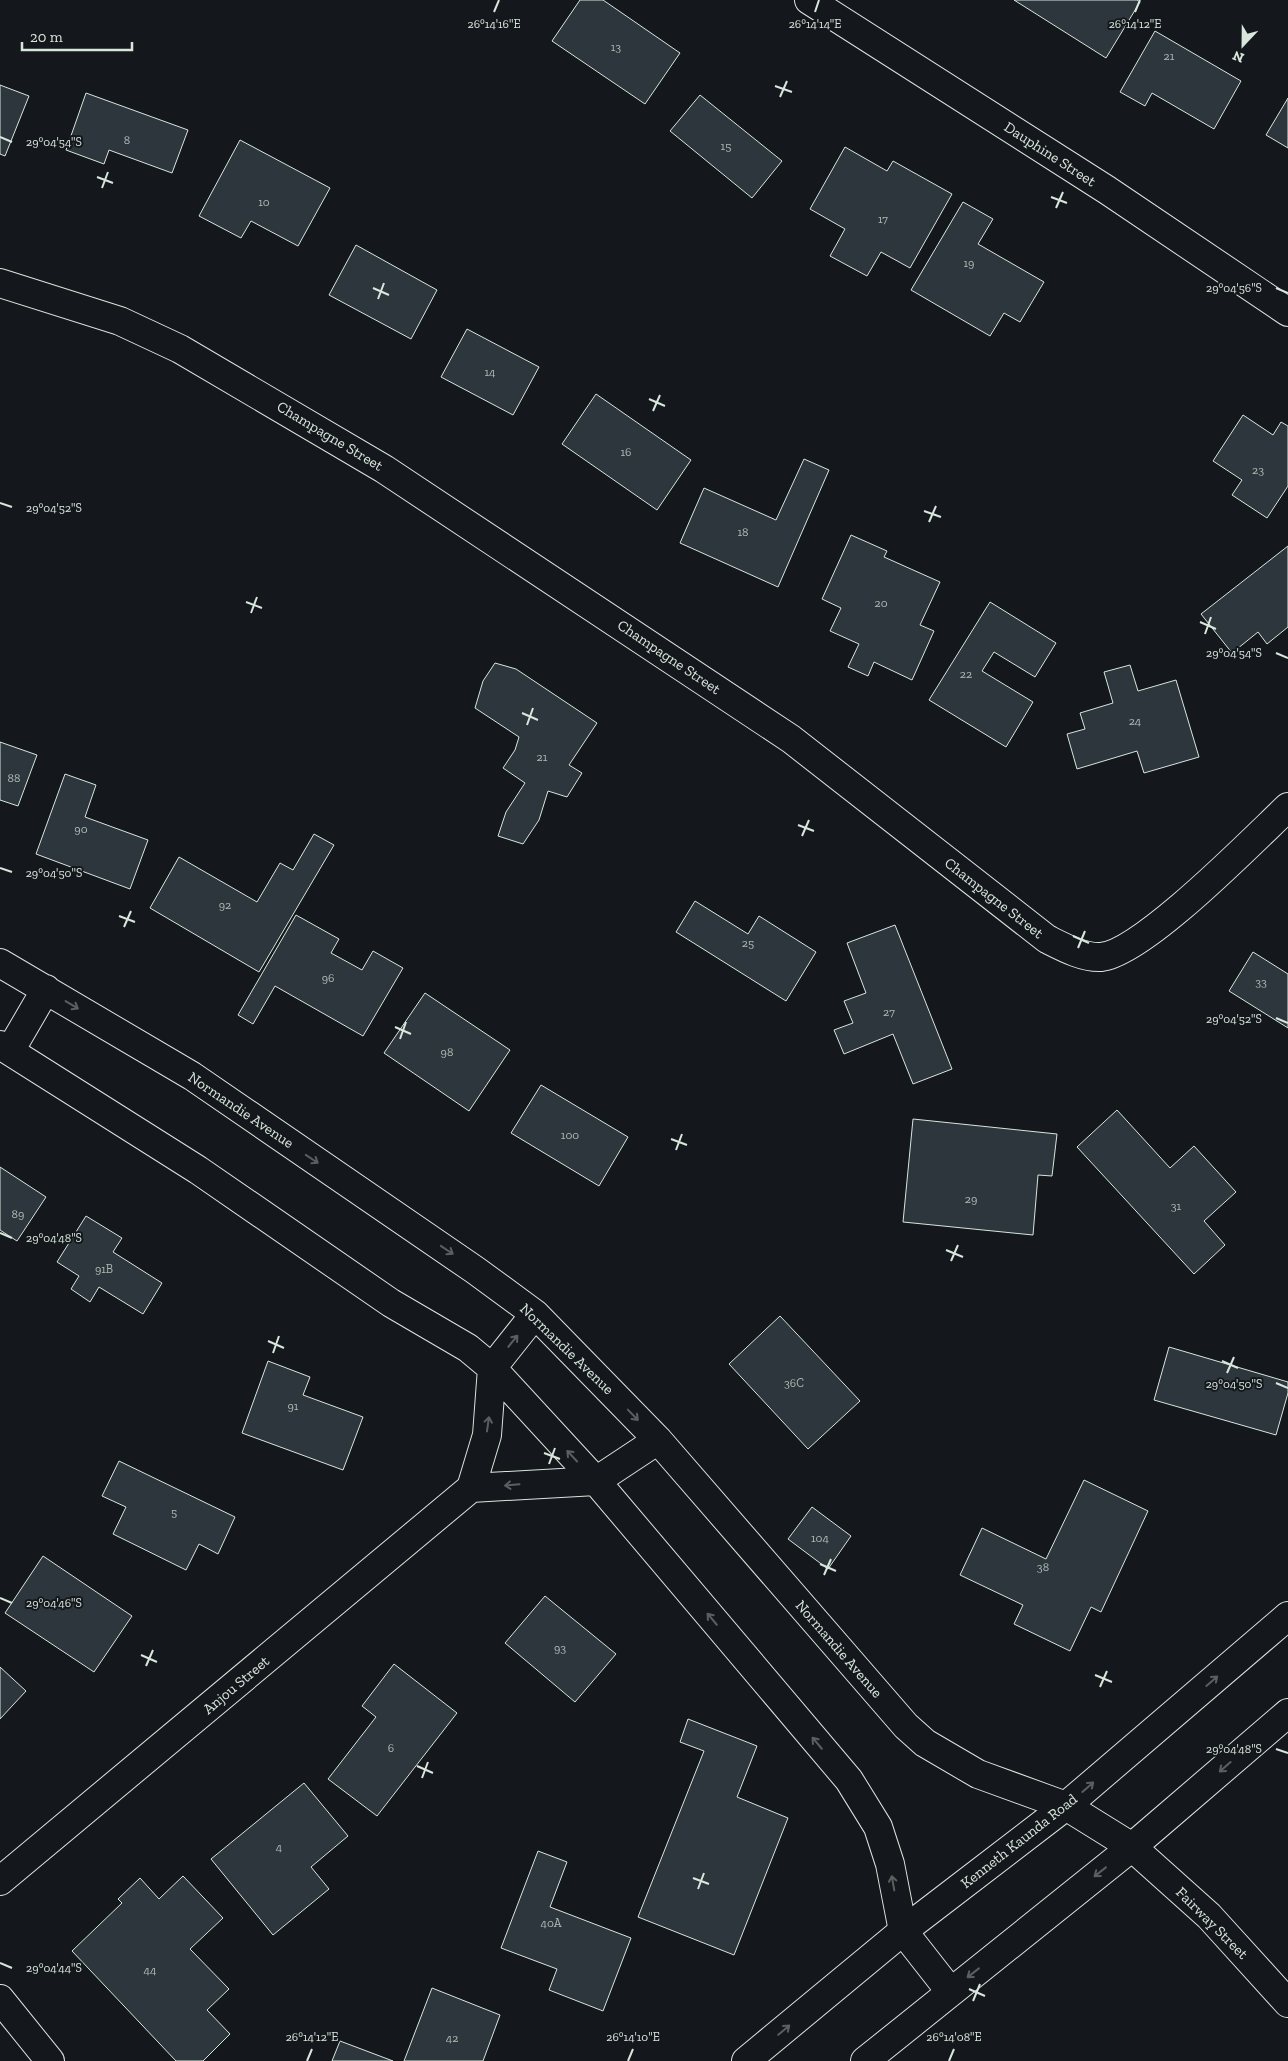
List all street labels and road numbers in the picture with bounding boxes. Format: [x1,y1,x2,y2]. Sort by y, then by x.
street label: Dauphine Street [1001,118,1100,191]
street label: Champagne Street [274,397,387,475]
street label: Champagne Street [614,616,724,698]
street label: Champagne Street [941,854,1047,942]
street label: Normandie Avenue [185,1068,297,1152]
street label: Normandie Avenue [516,1300,618,1398]
street label: Normandie Avenue [792,1596,886,1702]
street label: Anjou Street [199,1652,273,1718]
street label: Kenneth Kaunda Road [957,1789,1081,1892]
street label: Fairway Street [1172,1883,1252,1963]

